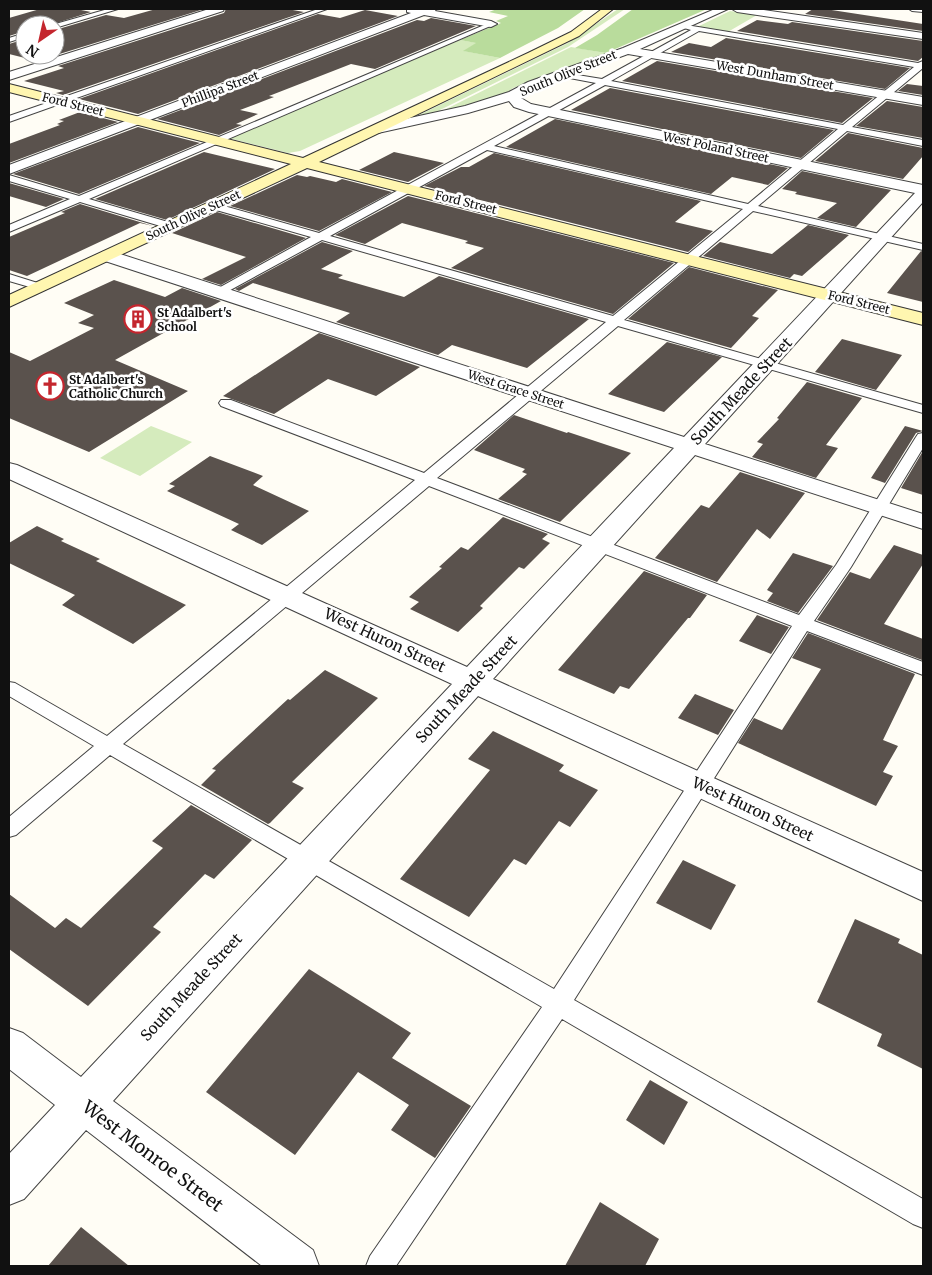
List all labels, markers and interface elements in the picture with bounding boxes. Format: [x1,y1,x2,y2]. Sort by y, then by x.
north arrow [15,15,65,65]
text: N [23,40,42,61]
street label: South Olive Street [517,47,619,99]
street label: West Dunham Street [714,57,835,93]
street label: Phillipa Street [179,67,261,111]
street label: Ford Street [40,89,106,119]
street label: West Poland Street [661,128,771,166]
street label: South Olive Street [143,186,243,244]
street label: Ford Street [433,187,499,217]
street label: Ford Street [826,287,892,317]
building icon: St Adalbert's School [123,304,153,334]
place label: St Adalbert's School [157,305,232,334]
street label: South Meade Street [686,333,796,449]
street label: West Grace Street [465,366,567,412]
church icon: St Adalbert's Catholic Church [35,371,65,401]
place label: St Adalbert's Catholic Church [69,372,163,401]
street label: West Huron Street [320,603,449,676]
street label: South Meade Street [411,631,521,747]
street label: West Huron Street [688,772,817,845]
street label: South Meade Street [136,929,246,1045]
street label: West Monroe Street [77,1095,228,1217]

